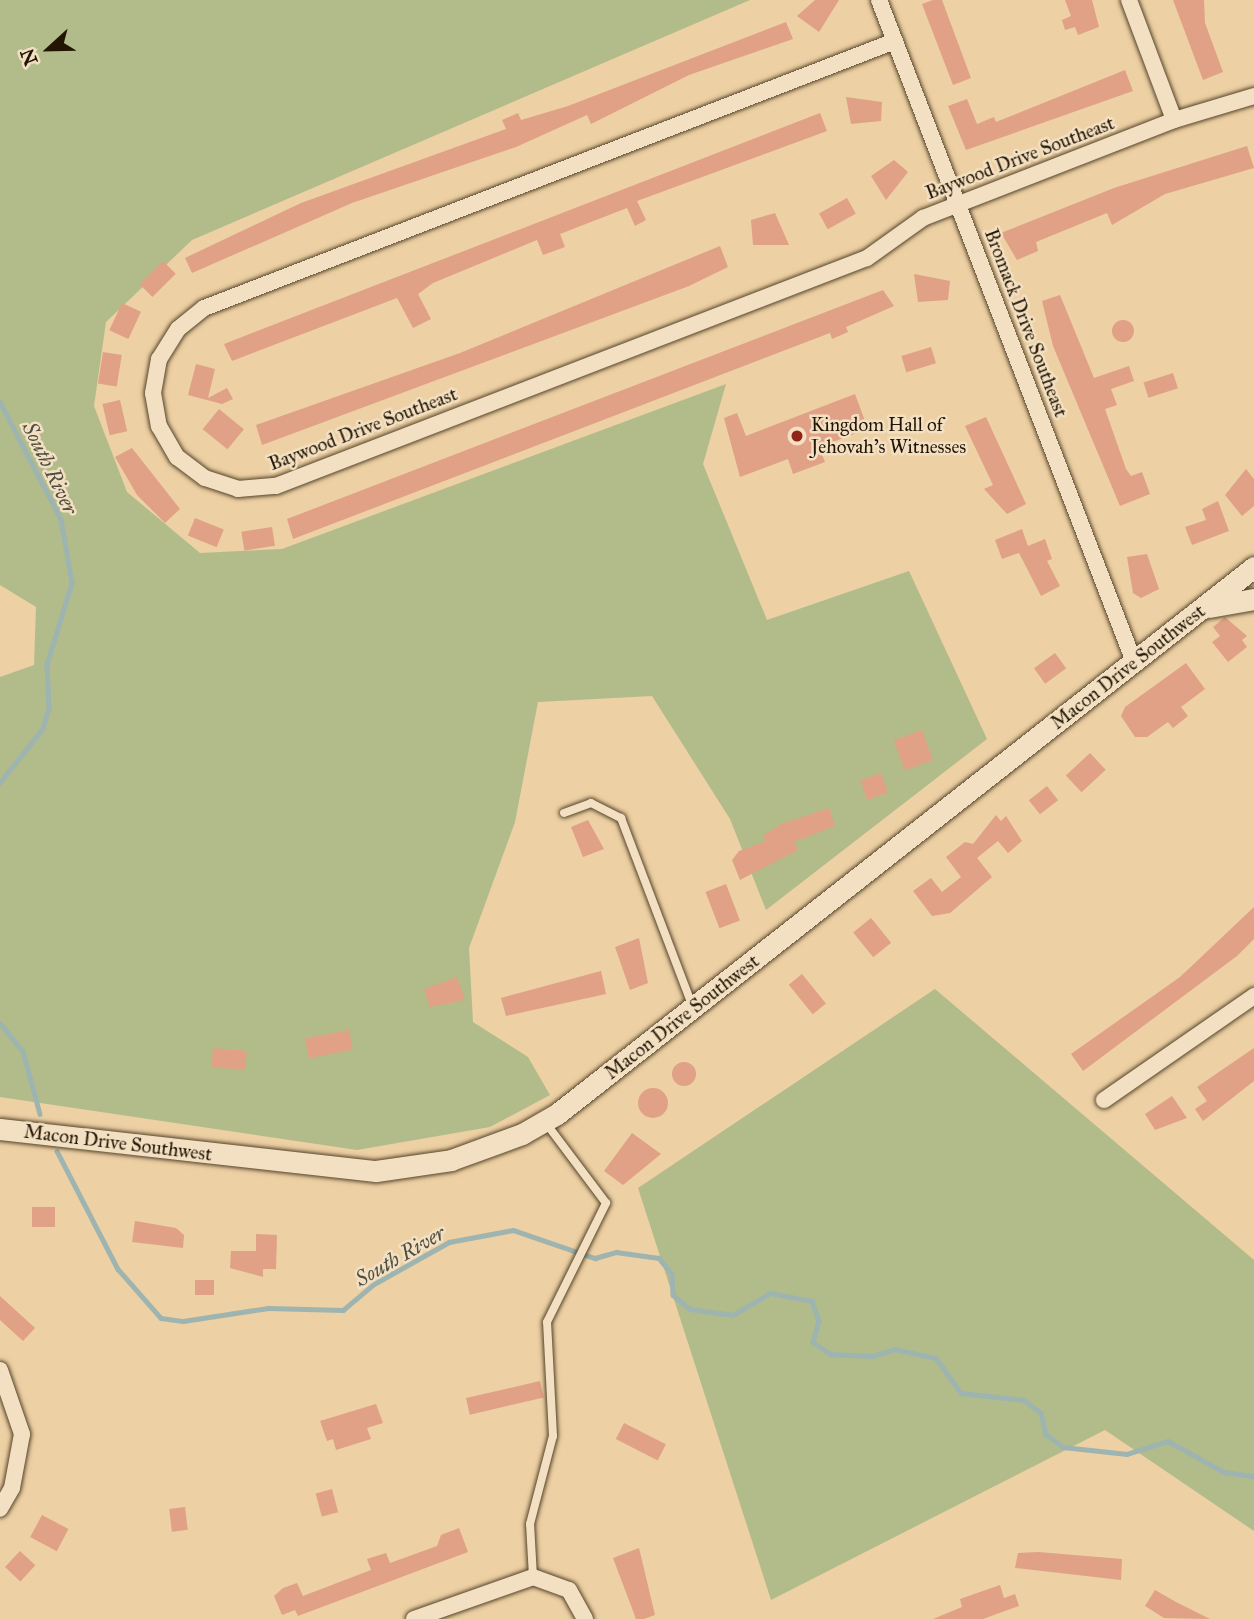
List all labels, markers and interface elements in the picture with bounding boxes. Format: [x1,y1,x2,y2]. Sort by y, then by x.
north arrow [14,14,84,84]
text: N [15,45,43,69]
street label: Baywood Drive Southeast [922,111,1118,205]
street label: Bromack Drive Southeast [980,226,1072,420]
street label: Baywood Drive Southeast [265,382,461,476]
place label: Kingdom Hall of Jehovah’s Witnesses [811,414,966,458]
water label: South River [17,418,83,518]
marker: Kingdom Hall of Jehovah’s Witnesses [789,428,805,444]
street label: Macon Drive Southwest [1046,600,1210,734]
street label: Macon Drive Southwest [600,950,764,1084]
street label: Macon Drive Southwest [23,1120,213,1166]
water label: South River [351,1220,449,1292]

